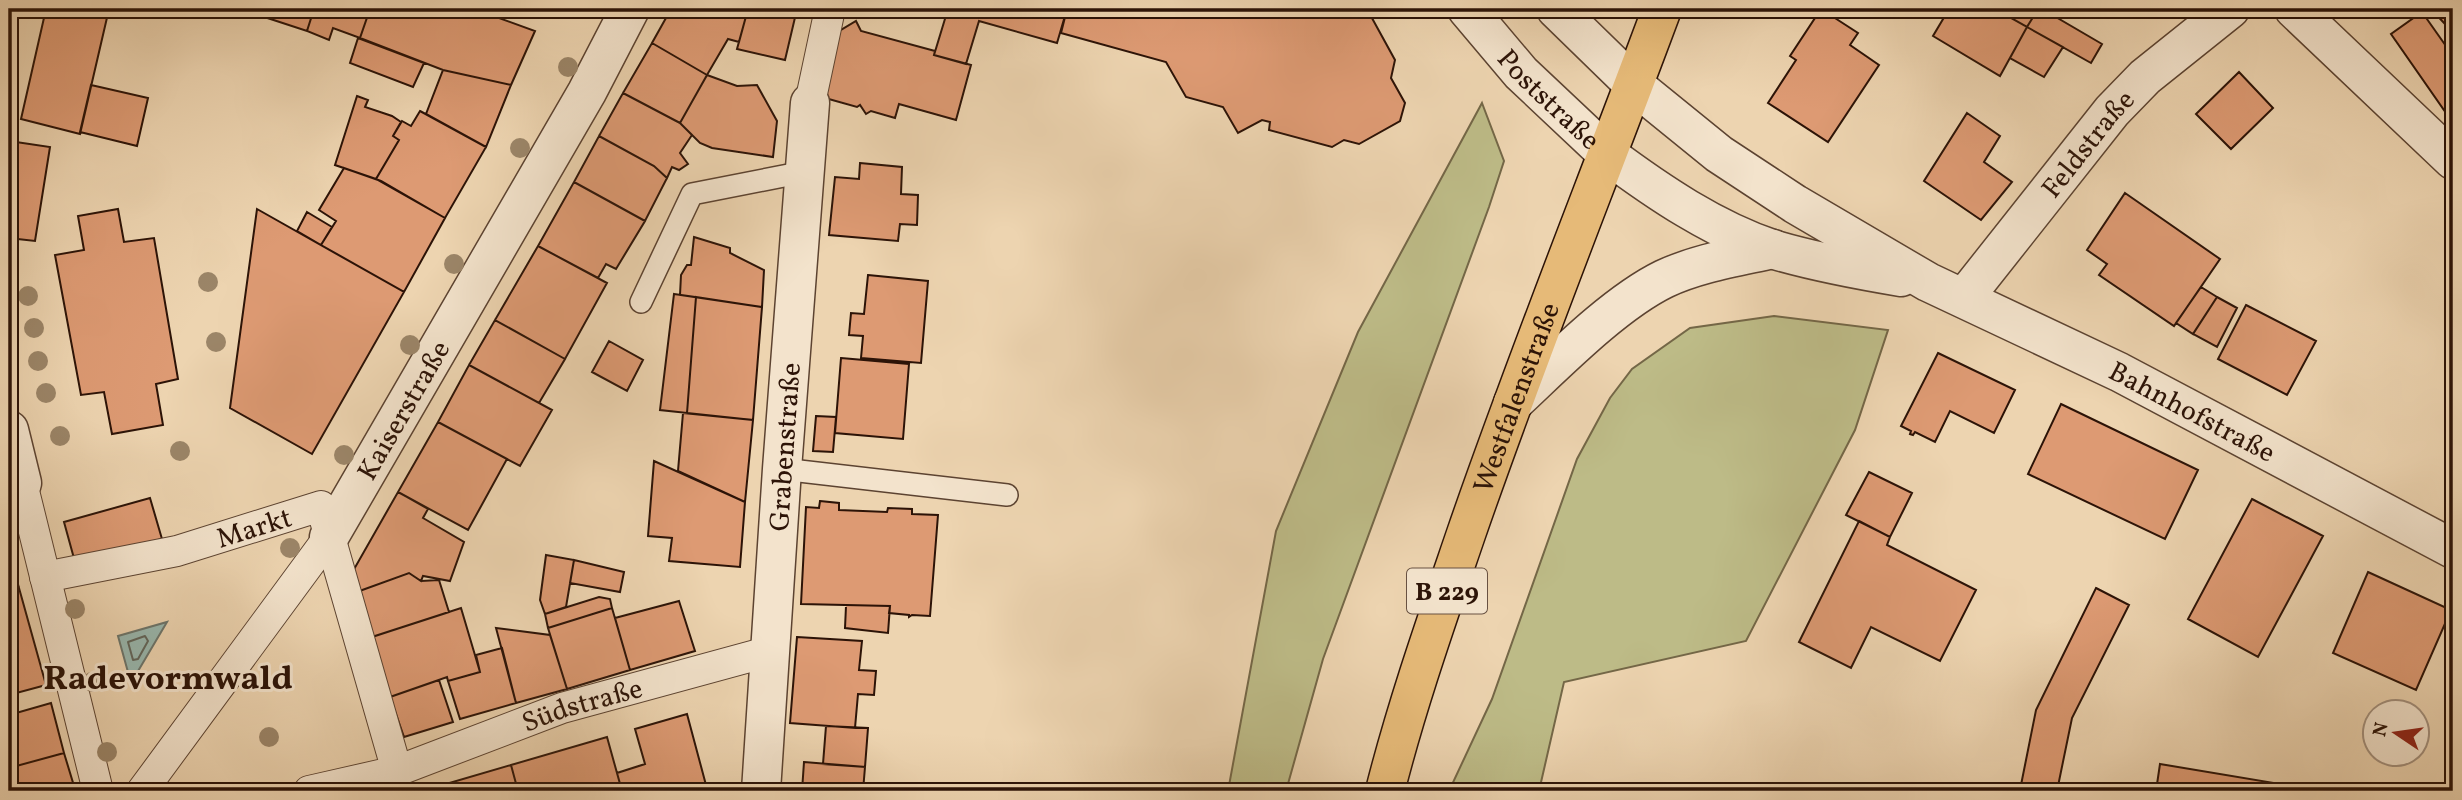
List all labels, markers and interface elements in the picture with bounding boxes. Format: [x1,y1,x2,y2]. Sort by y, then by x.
street label: Poststraße [1487,42,1608,160]
street label: Feldstraße [2033,82,2145,207]
street label: Westfalenstraße [1465,297,1571,499]
street label: Kaiserstraße [349,334,461,488]
street label: Bahnhofstraße [2101,353,2282,473]
street label: Grabenstraße [761,361,812,532]
street label: Markt [212,499,297,559]
road number: B 229 [1407,568,1487,614]
district label: Radevormwald [43,656,293,704]
street label: Südstraße [517,670,647,744]
north arrow [2360,698,2430,768]
text: N [2367,720,2396,739]

